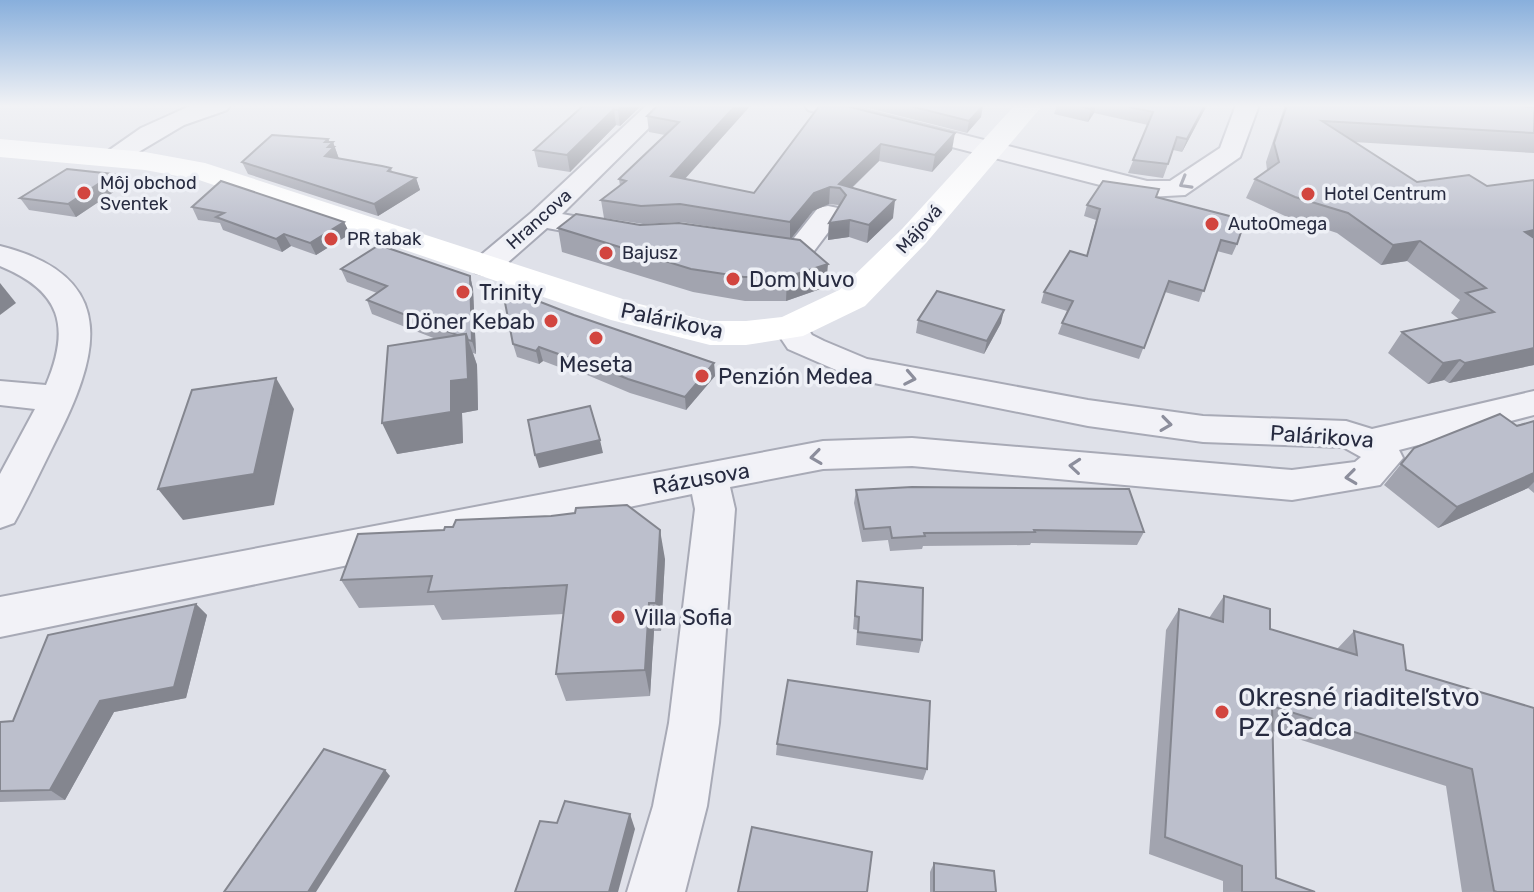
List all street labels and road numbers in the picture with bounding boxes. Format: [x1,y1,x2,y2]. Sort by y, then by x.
street label: Hrancova [502,184,576,254]
street label: Májová [891,200,947,258]
street label: Palárikova [618,296,726,345]
street label: Palárikova [1269,419,1375,454]
street label: Rázusova [650,457,752,500]

